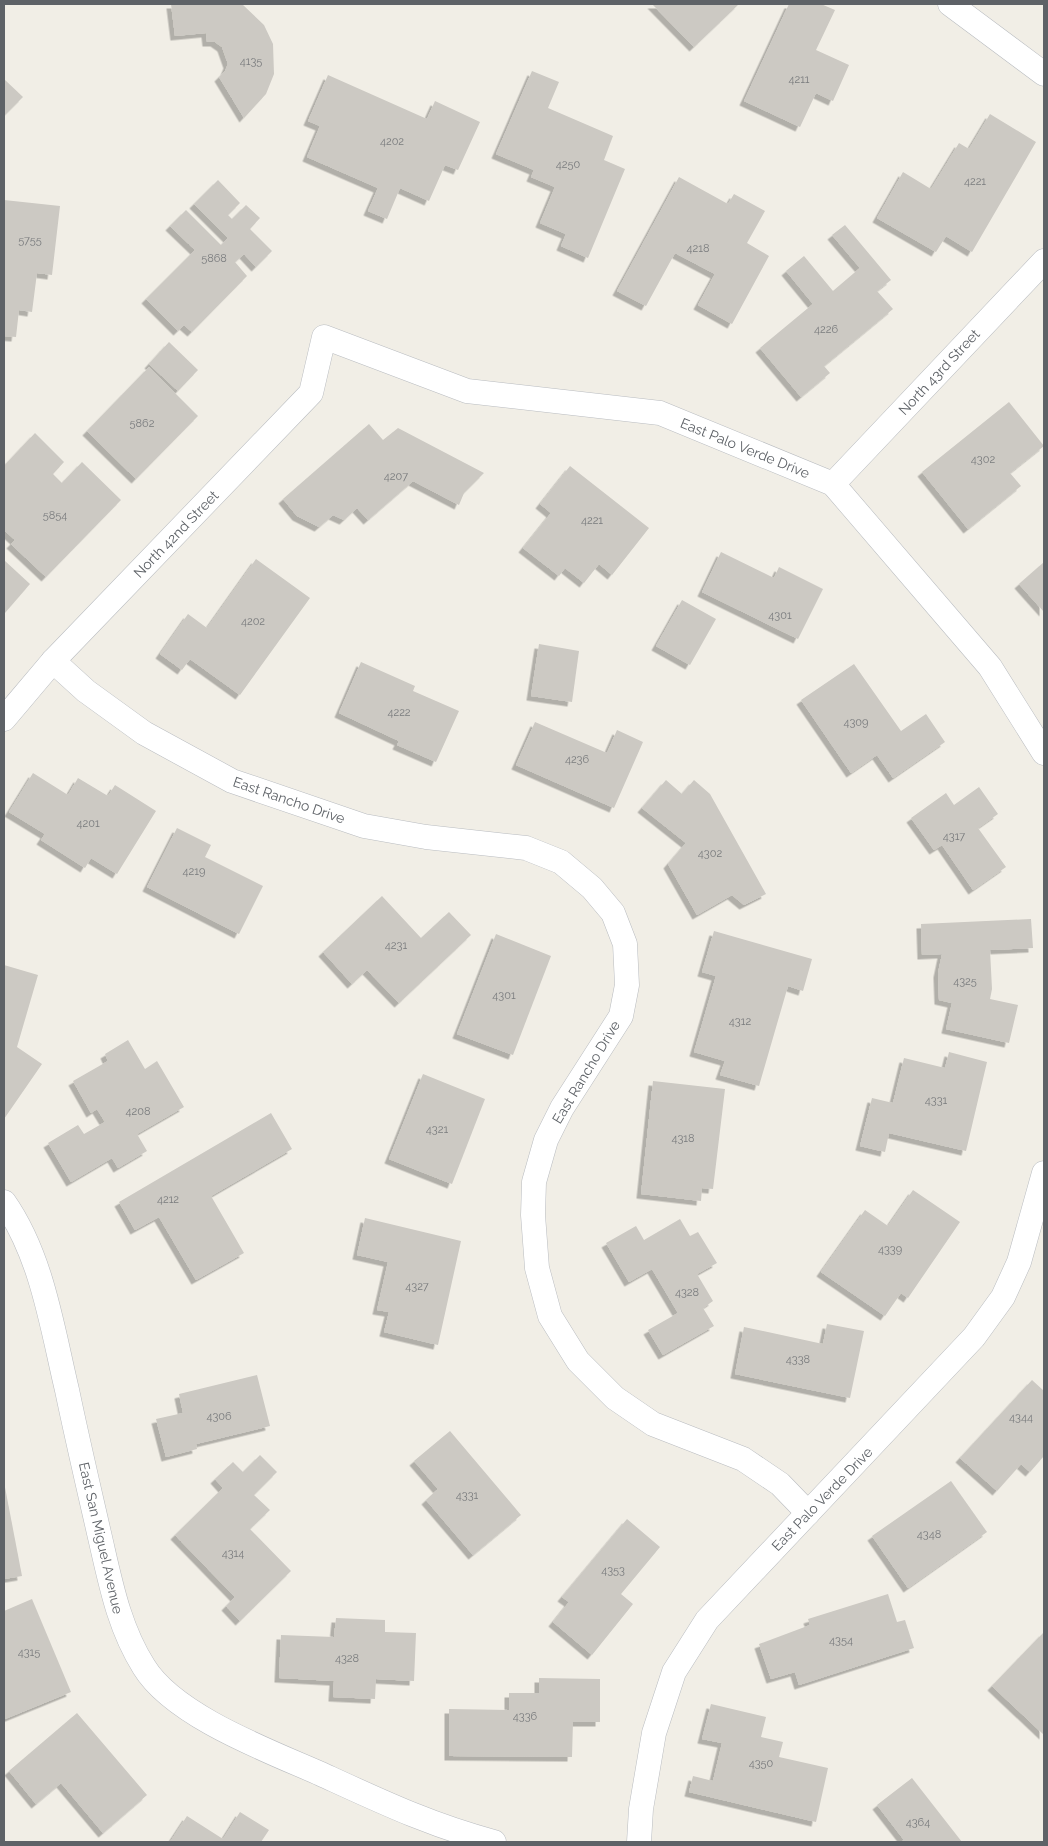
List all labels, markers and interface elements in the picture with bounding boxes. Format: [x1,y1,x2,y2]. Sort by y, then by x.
house number: 4135 [240,55,262,68]
house number: 4211 [788,73,810,86]
house number: 4202 [380,135,404,148]
house number: 4250 [556,158,580,171]
house number: 4221 [964,175,986,188]
house number: 5755 [18,234,42,247]
house number: 4218 [687,242,709,255]
house number: 5868 [201,252,227,265]
house number: 4226 [814,323,838,336]
street label: North 43rd Street [895,326,983,418]
street label: East Palo Verde Drive [678,415,812,481]
house number: 5862 [130,417,155,430]
house number: 4302 [971,453,995,466]
house number: 4207 [384,470,408,483]
street label: North 42nd Street [130,487,222,581]
house number: 5854 [43,509,67,522]
house number: 4221 [581,514,603,527]
house number: 4301 [768,609,792,622]
house number: 4202 [241,615,265,628]
house number: 4222 [387,706,411,719]
house number: 4309 [843,716,869,729]
house number: 4236 [565,753,589,766]
street label: East Rancho Drive [231,773,347,827]
house number: 4201 [76,817,100,830]
house number: 4317 [943,830,965,843]
house number: 4302 [698,847,722,860]
house number: 4219 [183,865,205,878]
house number: 4231 [385,939,407,952]
house number: 4325 [953,975,977,988]
house number: 4301 [492,989,516,1002]
house number: 4312 [729,1015,751,1028]
street label: East Rancho Drive [549,1018,623,1126]
house number: 4331 [925,1094,948,1107]
house number: 4208 [126,1105,151,1118]
house number: 4321 [426,1123,448,1136]
house number: 4318 [671,1132,695,1145]
house number: 4212 [157,1193,179,1206]
house number: 4339 [878,1243,902,1256]
house number: 4327 [405,1280,429,1293]
house number: 4328 [675,1286,699,1299]
house number: 4338 [786,1353,810,1366]
house number: 4306 [206,1410,232,1423]
house number: 4344 [1009,1411,1033,1424]
street label: East Palo Verde Drive [768,1444,876,1554]
street label: East San Miguel Avenue [76,1461,126,1615]
house number: 4331 [456,1489,479,1502]
house number: 4348 [917,1528,941,1541]
house number: 4314 [222,1547,244,1560]
house number: 4353 [601,1564,625,1577]
house number: 4354 [829,1634,853,1647]
house number: 4315 [18,1646,40,1659]
house number: 4328 [335,1652,359,1665]
house number: 4336 [513,1710,538,1723]
house number: 4350 [749,1757,774,1770]
house number: 4364 [906,1816,930,1829]

